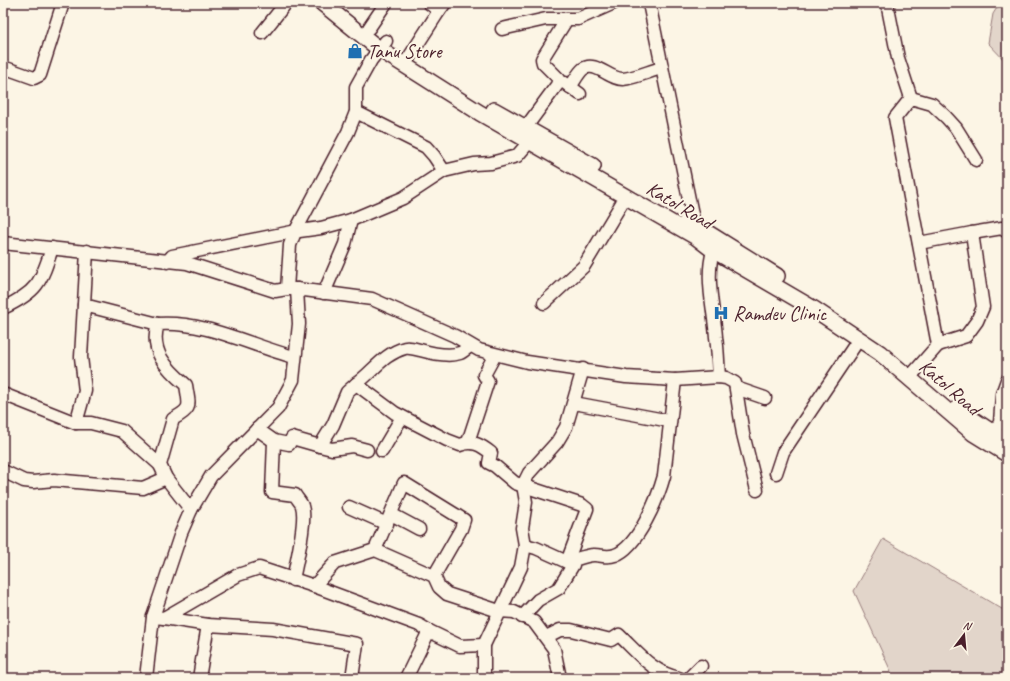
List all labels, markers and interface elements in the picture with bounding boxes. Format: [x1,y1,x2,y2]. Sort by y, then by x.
place label: Tanu Store [367,39,443,64]
shop icon: Tanu Store [346,42,364,60]
street label: Katol Road [642,176,720,237]
place label: Ramdev Clinic [733,301,827,326]
hospital icon: Ramdev Clinic [712,304,730,322]
street label: Katol Road [914,354,988,423]
north arrow [944,615,984,655]
text: N [962,618,974,634]

